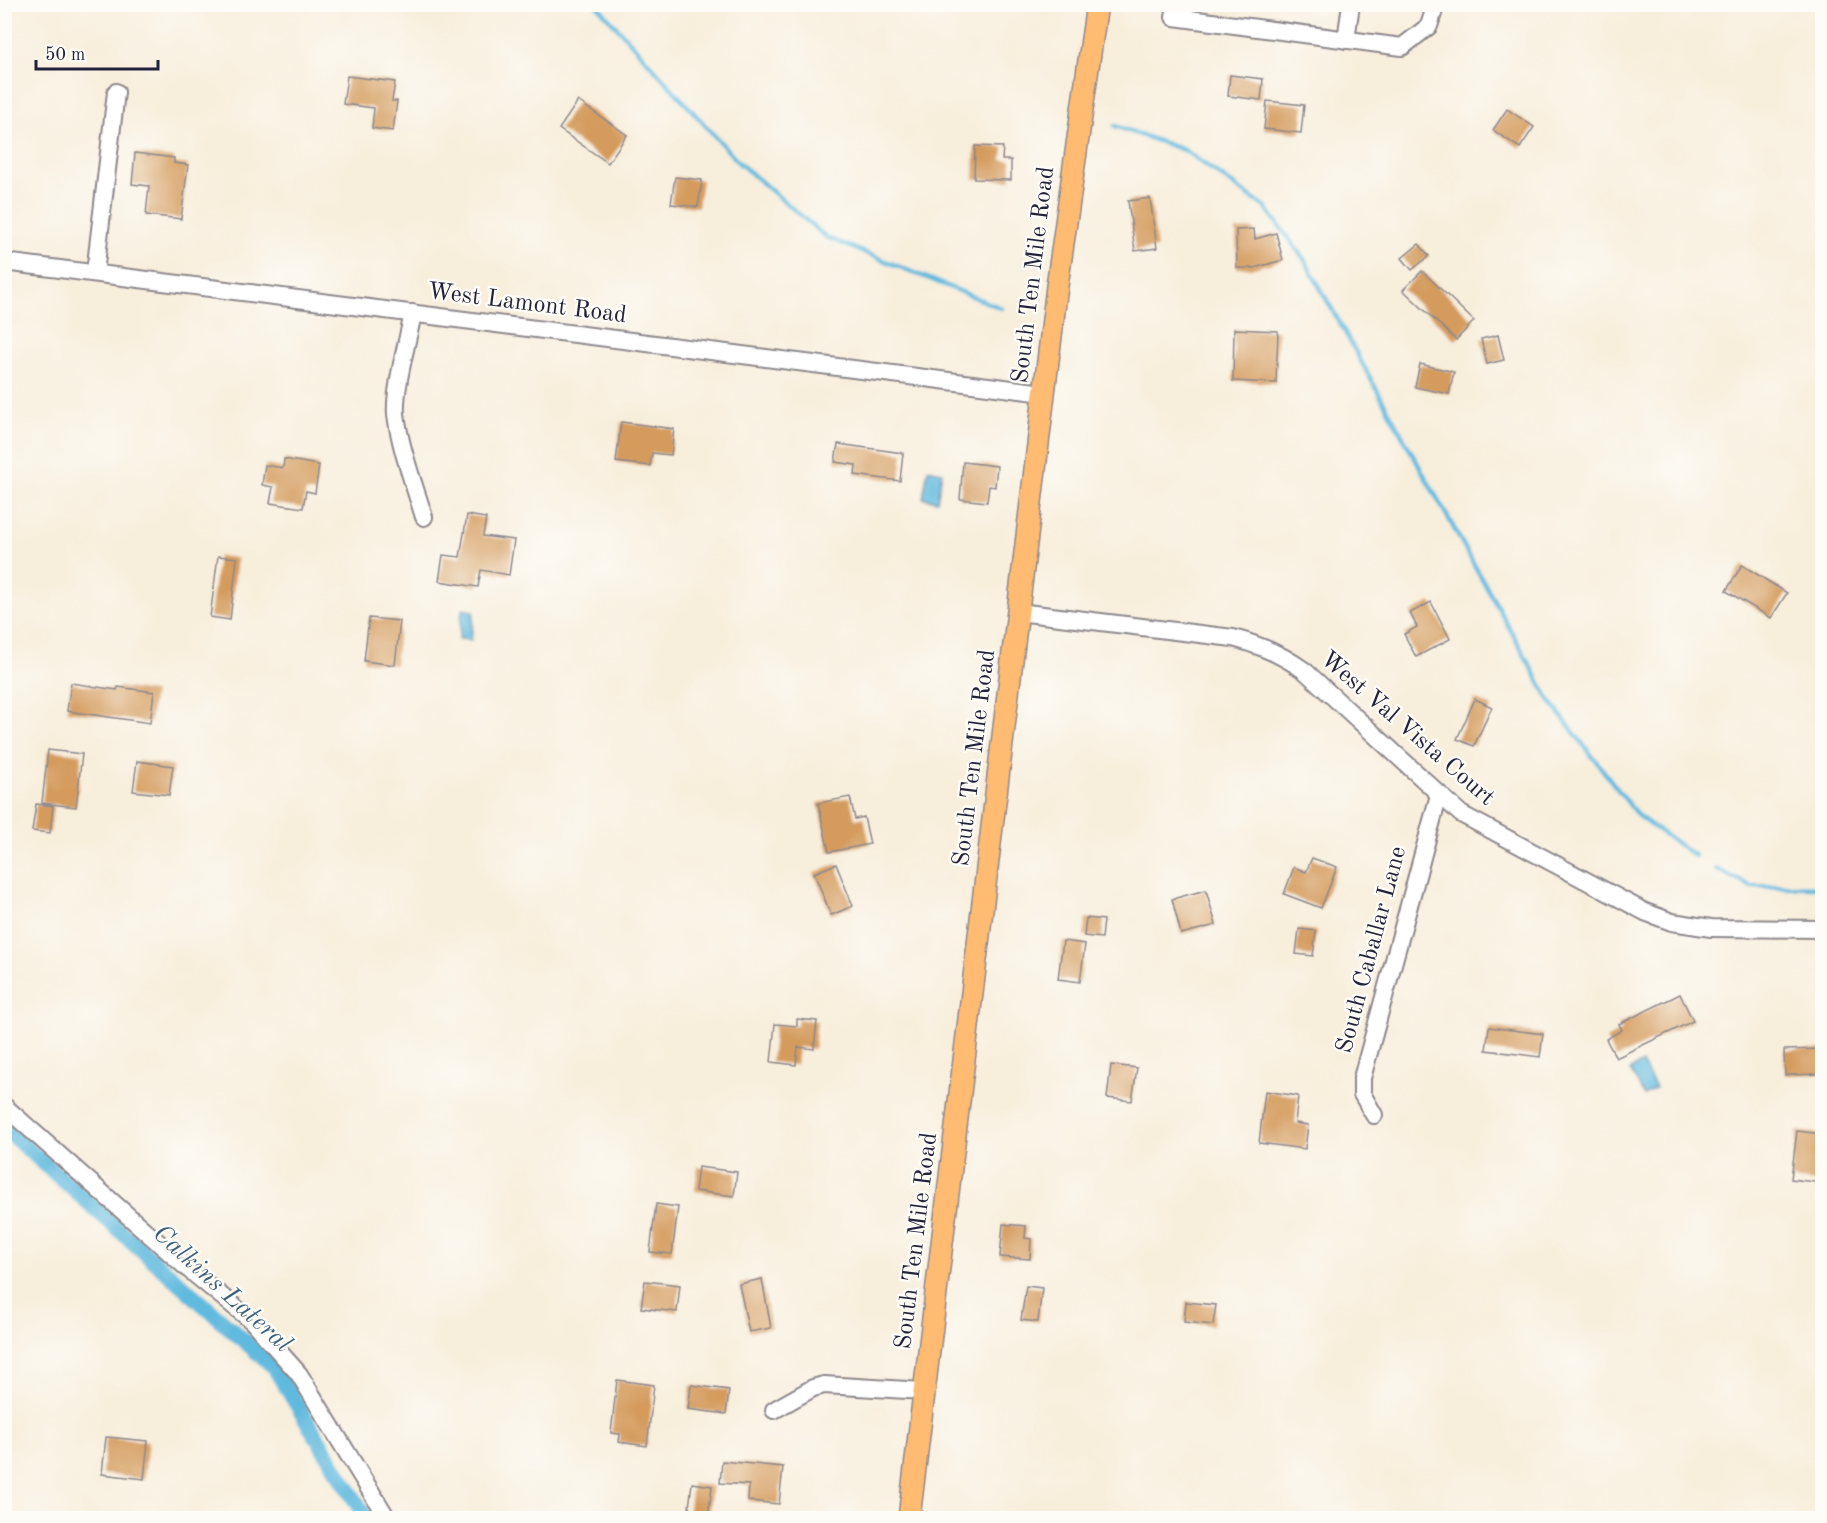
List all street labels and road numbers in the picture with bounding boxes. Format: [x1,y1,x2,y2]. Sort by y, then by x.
street label: South Ten Mile Road [1009,165,1059,385]
street label: West Lamont Road [426,280,628,328]
street label: West Val Vista Court [1315,647,1499,811]
street label: South Ten Mile Road [950,648,1000,868]
street label: South Caballar Lane [1333,844,1411,1056]
street label: South Ten Mile Road [892,1131,942,1351]

